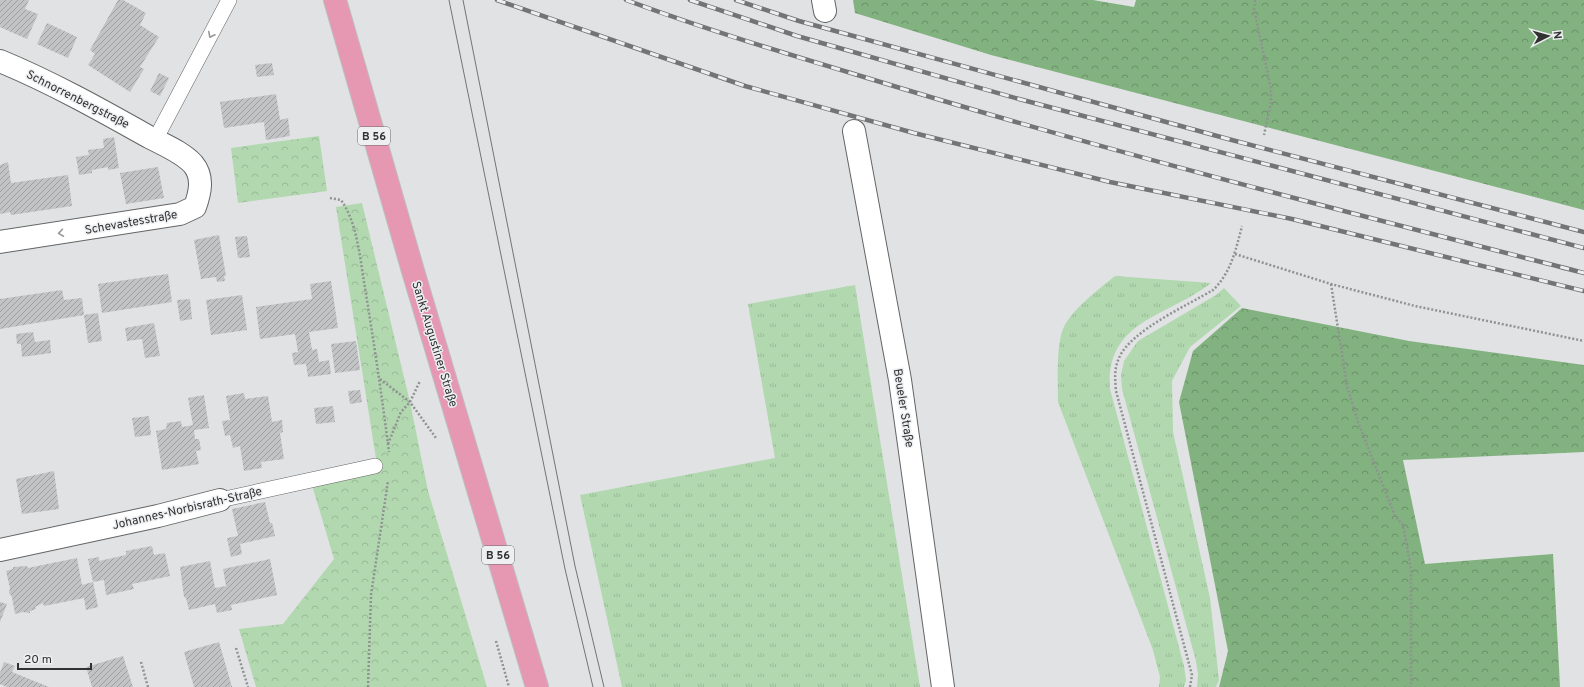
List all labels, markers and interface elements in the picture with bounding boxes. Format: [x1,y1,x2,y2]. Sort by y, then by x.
north arrow [1528,16,1568,56]
one-way arrow [208,30,216,38]
text: N [1550,30,1564,40]
street label: Schnorrenbergstraße [23,67,132,133]
road number: B 56 [358,127,390,145]
street label: Schevastesstraße [84,207,179,239]
one-way arrow [58,228,64,237]
street label: Sankt Augustiner Straße [407,279,461,409]
street label: Beueler Straße [889,368,917,449]
street label: Johannes-Norbisrath-Straße [111,484,264,534]
road number: B 56 [482,546,514,564]
scale bar [18,645,91,671]
text: 20 m [24,652,52,668]

